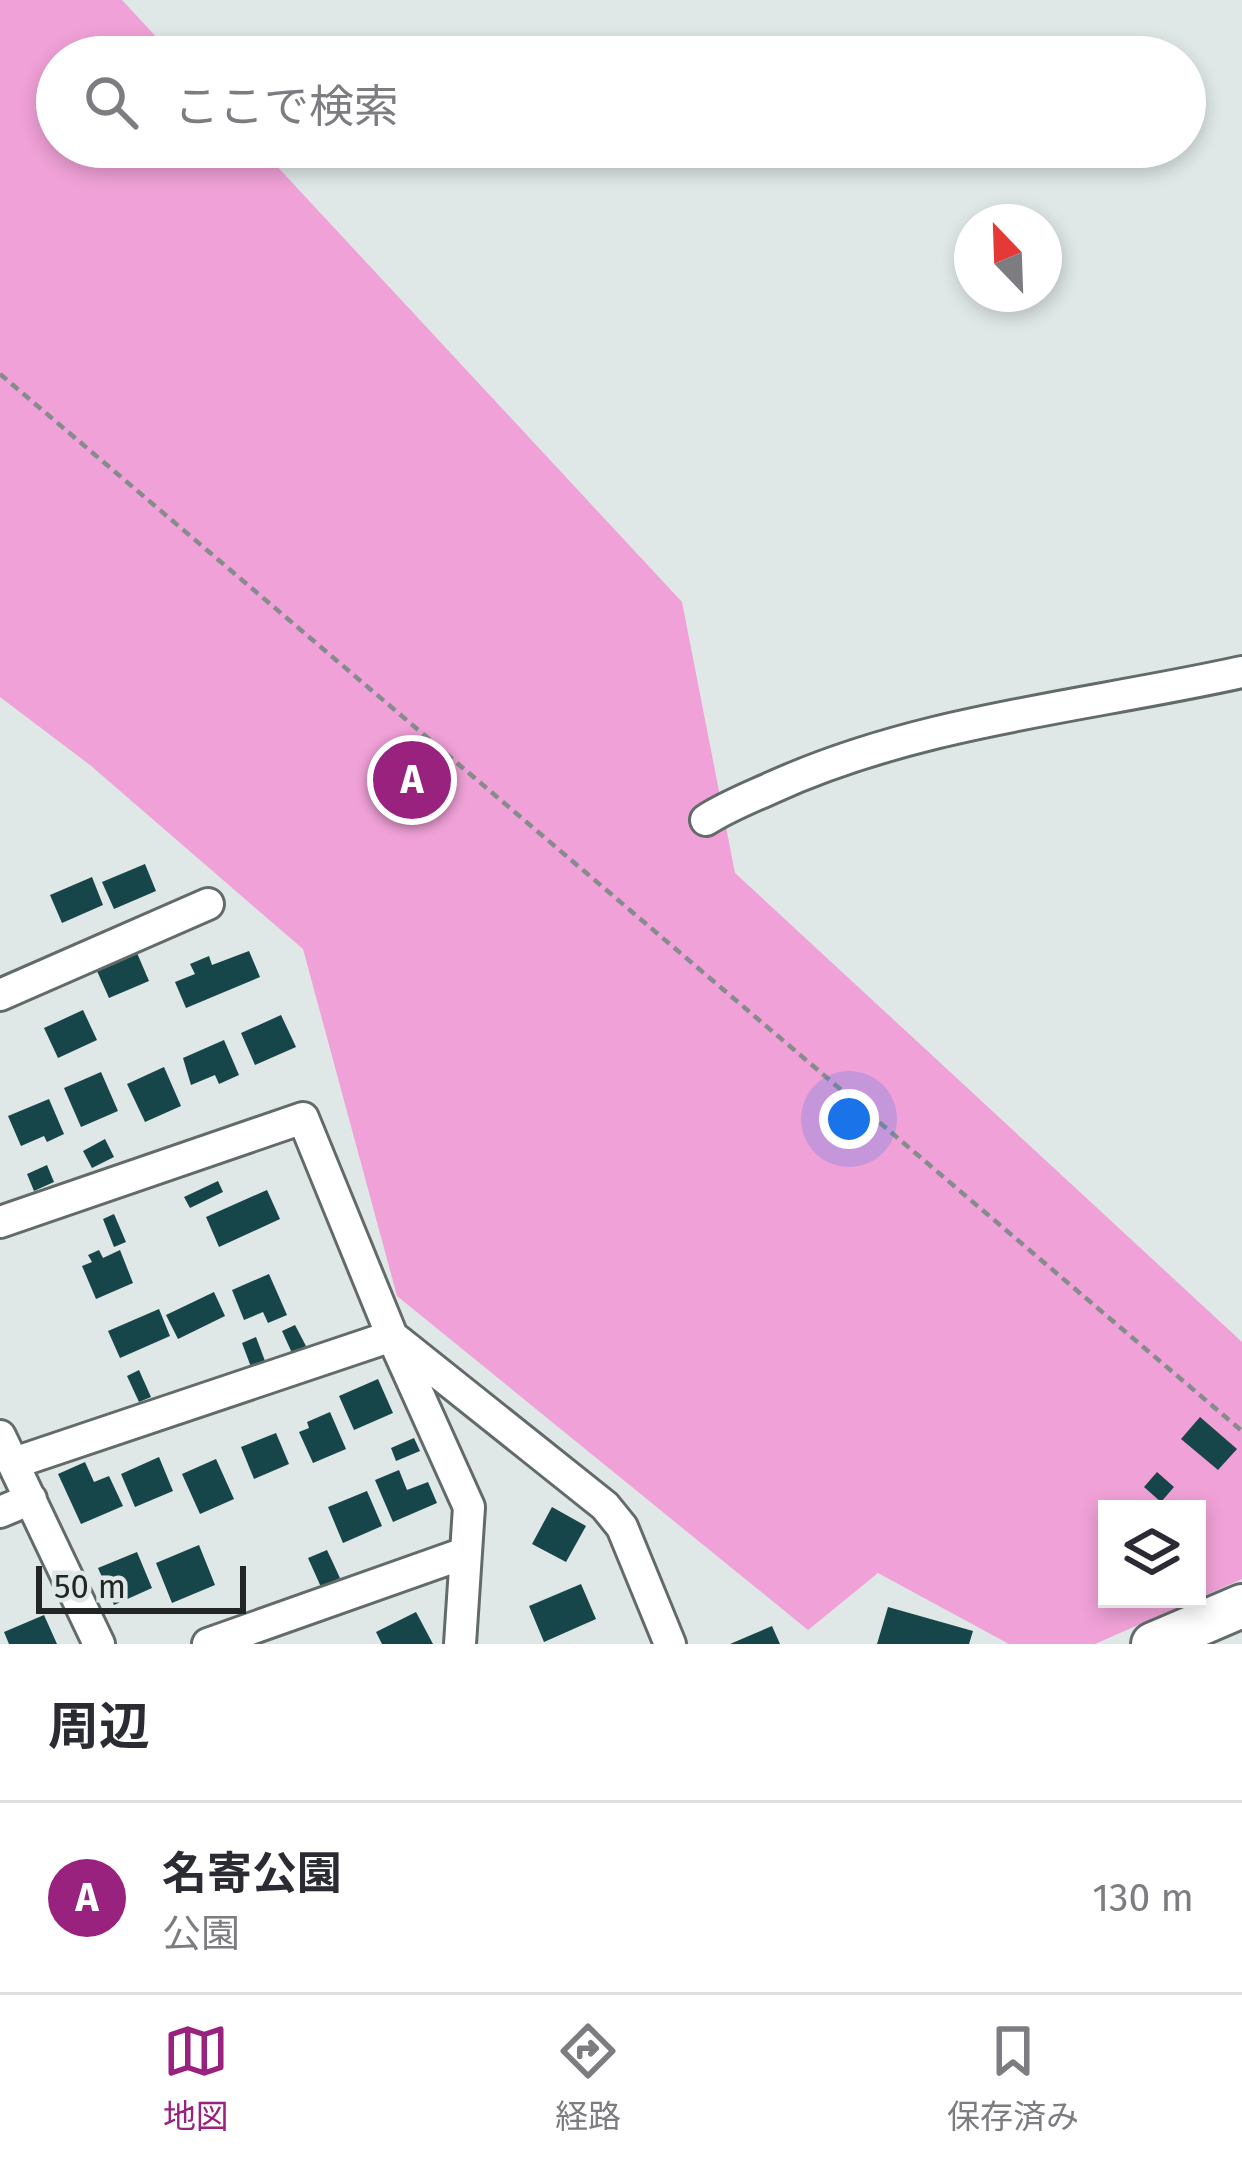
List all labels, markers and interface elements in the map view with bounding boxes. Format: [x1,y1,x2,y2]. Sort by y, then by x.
search box [36,36,1206,168]
icon: search [78,69,144,135]
text: ここで検索 [174,80,399,134]
north arrow [954,204,1062,312]
pin: A [373,735,451,825]
your location [819,1089,879,1149]
map controls [1098,1500,1206,1608]
button: layers [1098,1500,1206,1608]
scale bar [36,1560,246,1613]
text: 50 m [54,1567,126,1607]
text: 周辺 [48,1696,150,1758]
text: 名寄公園 [162,1847,342,1901]
text: A [75,1875,99,1921]
text: 130 m [1092,1875,1194,1921]
text: 公園 [162,1911,240,1957]
tab: 地図 [163,2018,229,2138]
tab: 経路 [555,2018,621,2138]
tab: 保存済み [947,2018,1079,2138]

